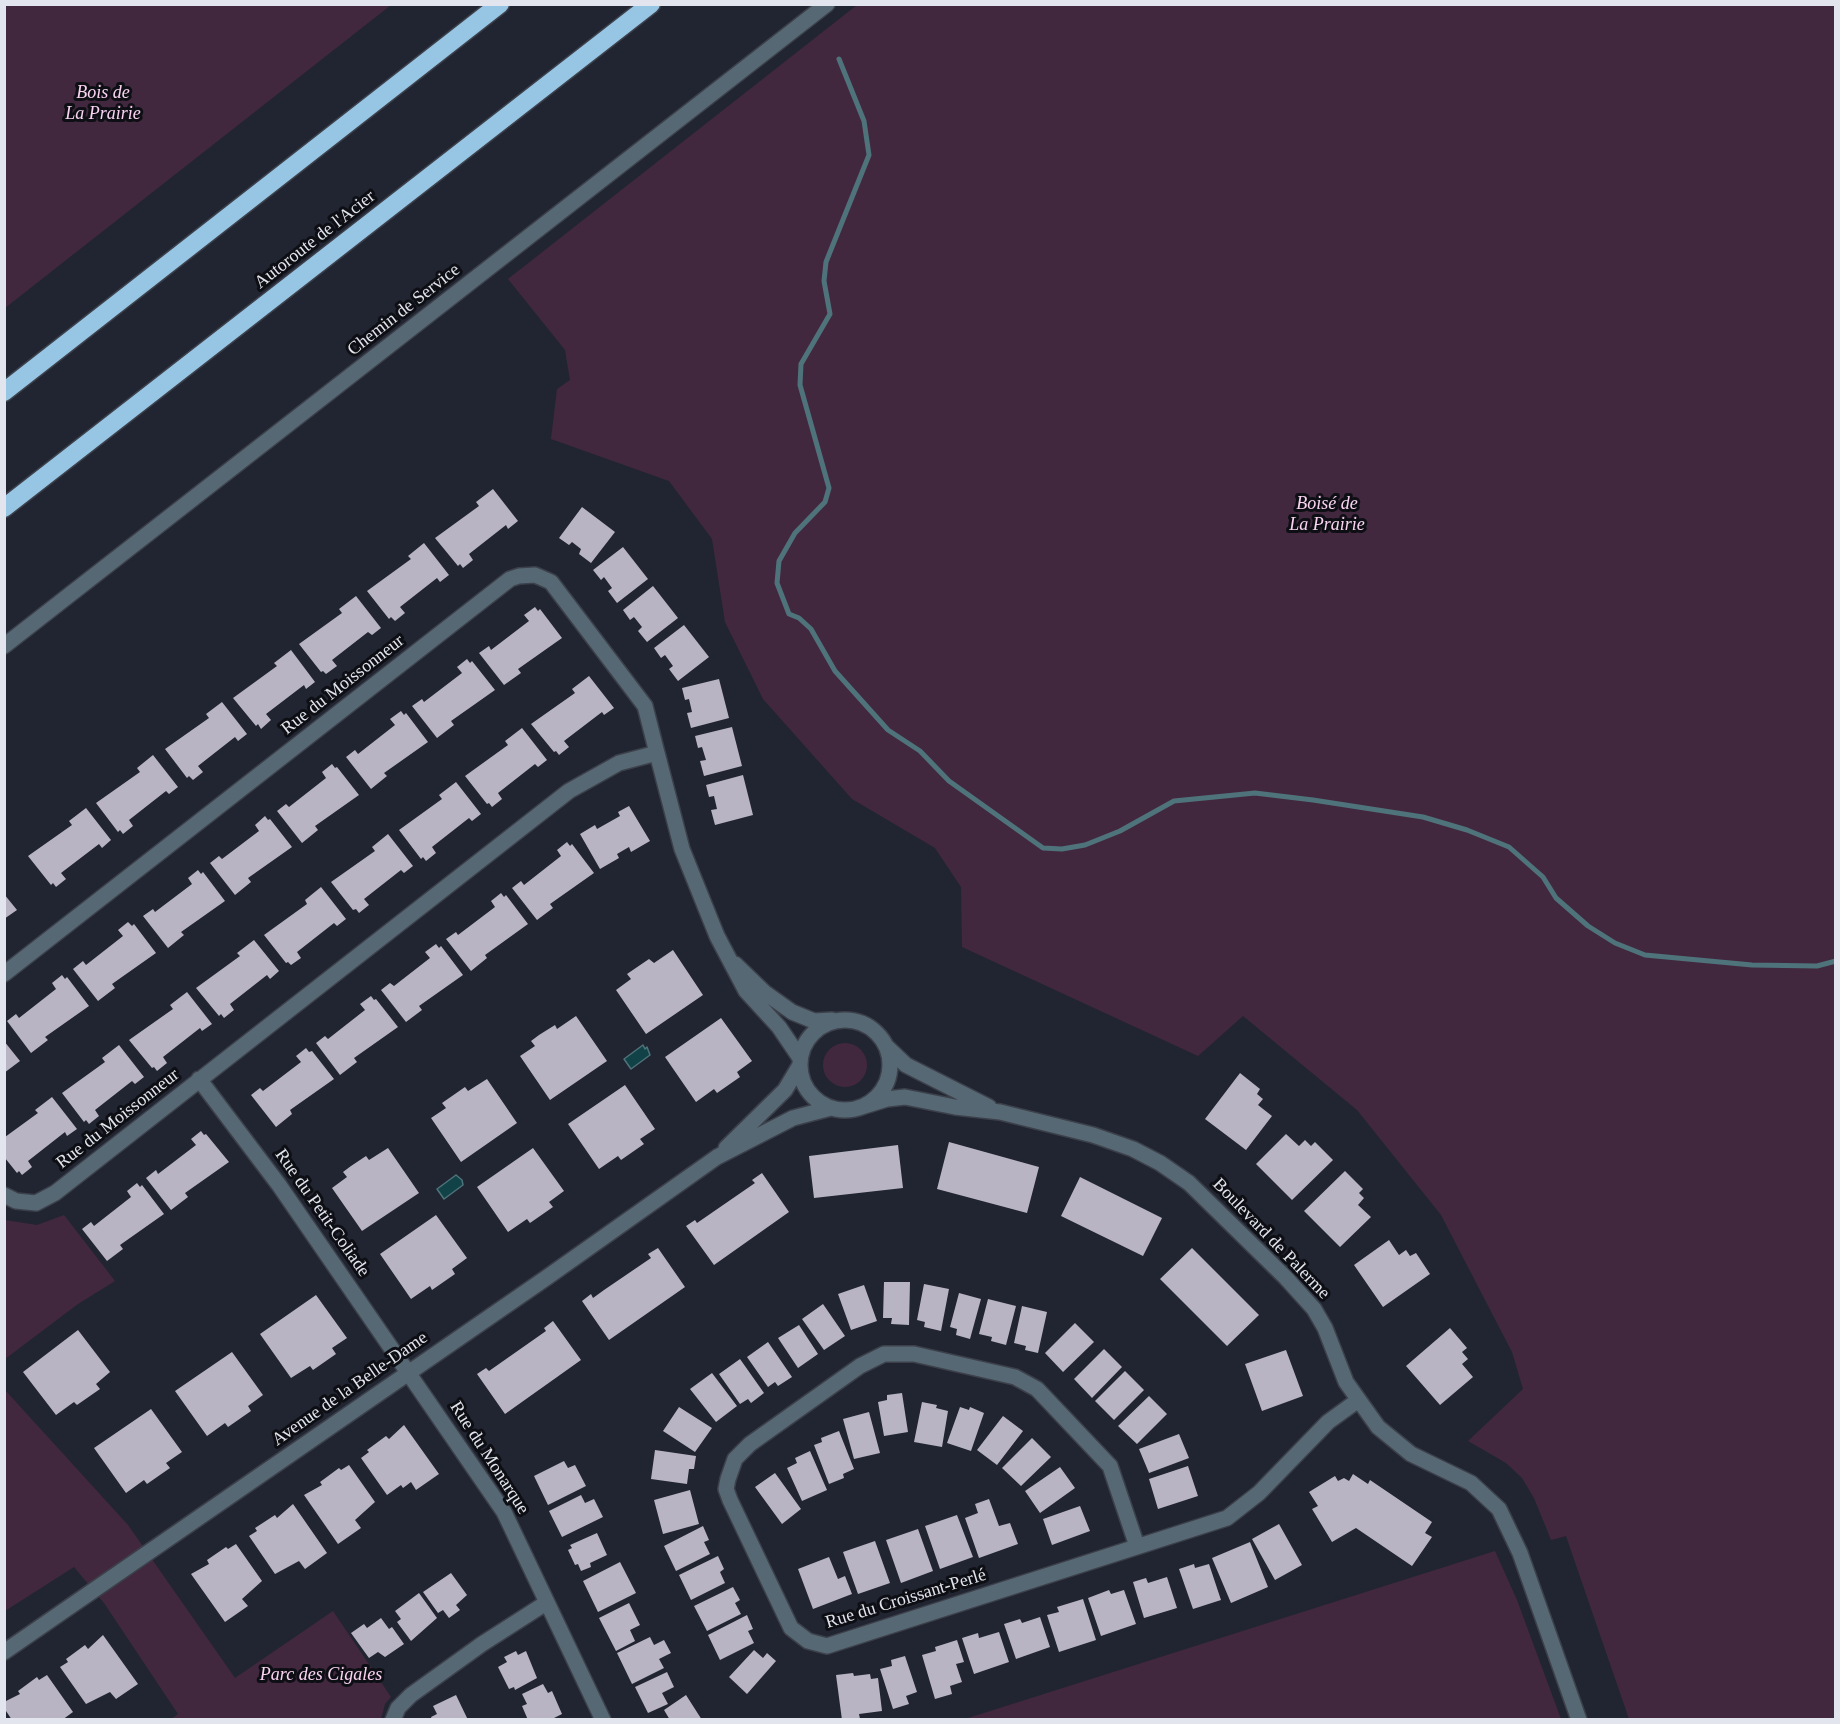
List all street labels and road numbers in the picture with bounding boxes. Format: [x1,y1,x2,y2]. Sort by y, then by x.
street label: Autoroute de l'Acier [250,186,380,294]
street label: Chemin de Service [343,259,465,361]
street label: Rue du Moissonneur [277,630,409,740]
street label: Rue du Moissonneur [52,1064,184,1174]
street label: Rue du Petit-Coliade [270,1145,374,1281]
street label: Boulevard de Palerme [1208,1174,1334,1304]
street label: Avenue de la Belle-Dame [268,1327,432,1451]
street label: Rue du Monarque [445,1398,533,1518]
street label: Rue du Croissant-Perlé [823,1564,989,1634]

